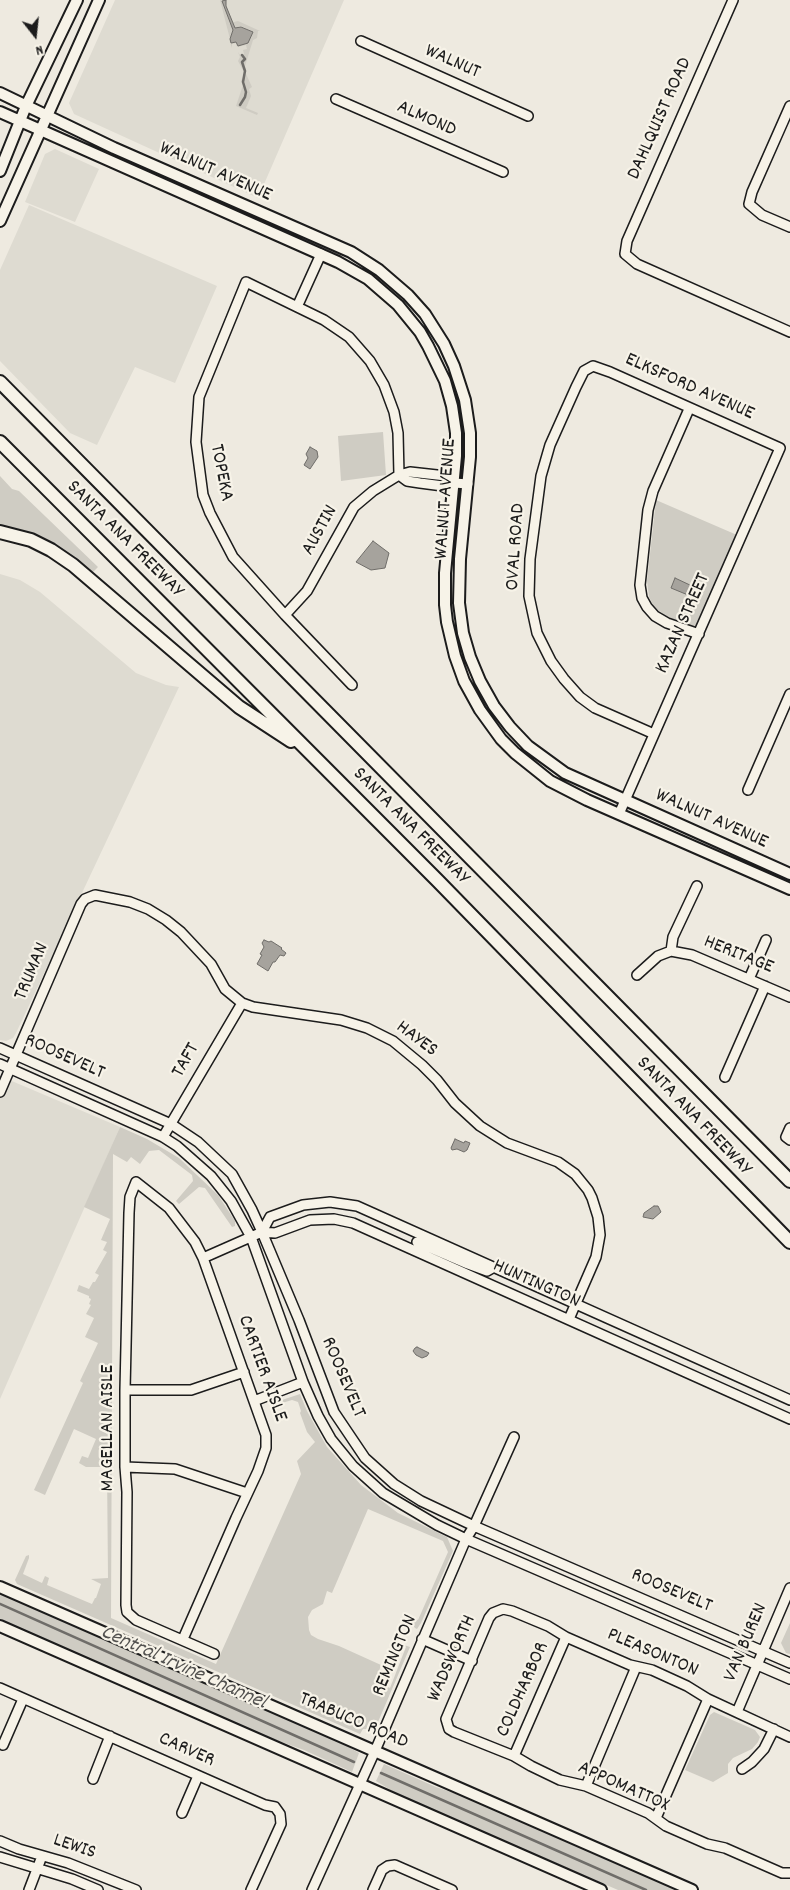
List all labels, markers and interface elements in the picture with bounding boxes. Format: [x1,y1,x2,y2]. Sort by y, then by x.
north arrow [10,10,60,60]
text: N [33,39,45,60]
street label: WALNUT [421,40,483,86]
street label: DAHLQUIST ROAD [623,54,699,184]
street label: ALMOND [393,96,459,144]
street label: WALNUT AVENUE [155,137,275,209]
street label: ELKSFORD AVENUE [621,349,757,427]
street label: WALNUT AVENUE [431,438,463,560]
street label: TOPEKA [203,442,237,504]
street label: SANTA ANA FREEWAY [60,476,188,604]
street label: AUSTIN [298,502,344,560]
street label: OVAL ROAD [502,503,532,591]
street label: KAZAN STREET [651,570,717,678]
street label: SANTA ANA FREEWAY [346,763,474,891]
street label: WALNUT AVENUE [651,784,771,856]
street label: HERITAGE [699,931,777,981]
street label: TRUMAN [10,940,56,1004]
street label: HAYES [390,1016,442,1064]
street label: ROOSEVELT [20,1030,108,1086]
street label: TAFT [168,1039,206,1083]
street label: SANTA ANA FREEWAY [630,1053,756,1181]
street label: HUNTINGTON [489,1255,583,1315]
street label: CARTIER AISLE [231,1313,291,1425]
street label: ROOSEVELT [314,1334,370,1422]
street label: MAGELLAN AISLE [97,1365,121,1491]
street label: ROOSEVELT [627,1564,715,1620]
street label: VAN BUREN [720,1600,774,1686]
street label: REMINGTON [368,1612,424,1700]
street label: WADSWORTH [423,1612,483,1706]
water label: Central Irvine Channel [96,1621,270,1717]
street label: PLEASONTON [603,1624,701,1684]
street label: COLDHARBOR [492,1639,556,1741]
street label: TRABUCO ROAD [295,1688,411,1756]
street label: CARVER [154,1728,218,1774]
street label: APPOMATTOX [573,1757,673,1819]
street label: LEWIS [49,1830,99,1866]

